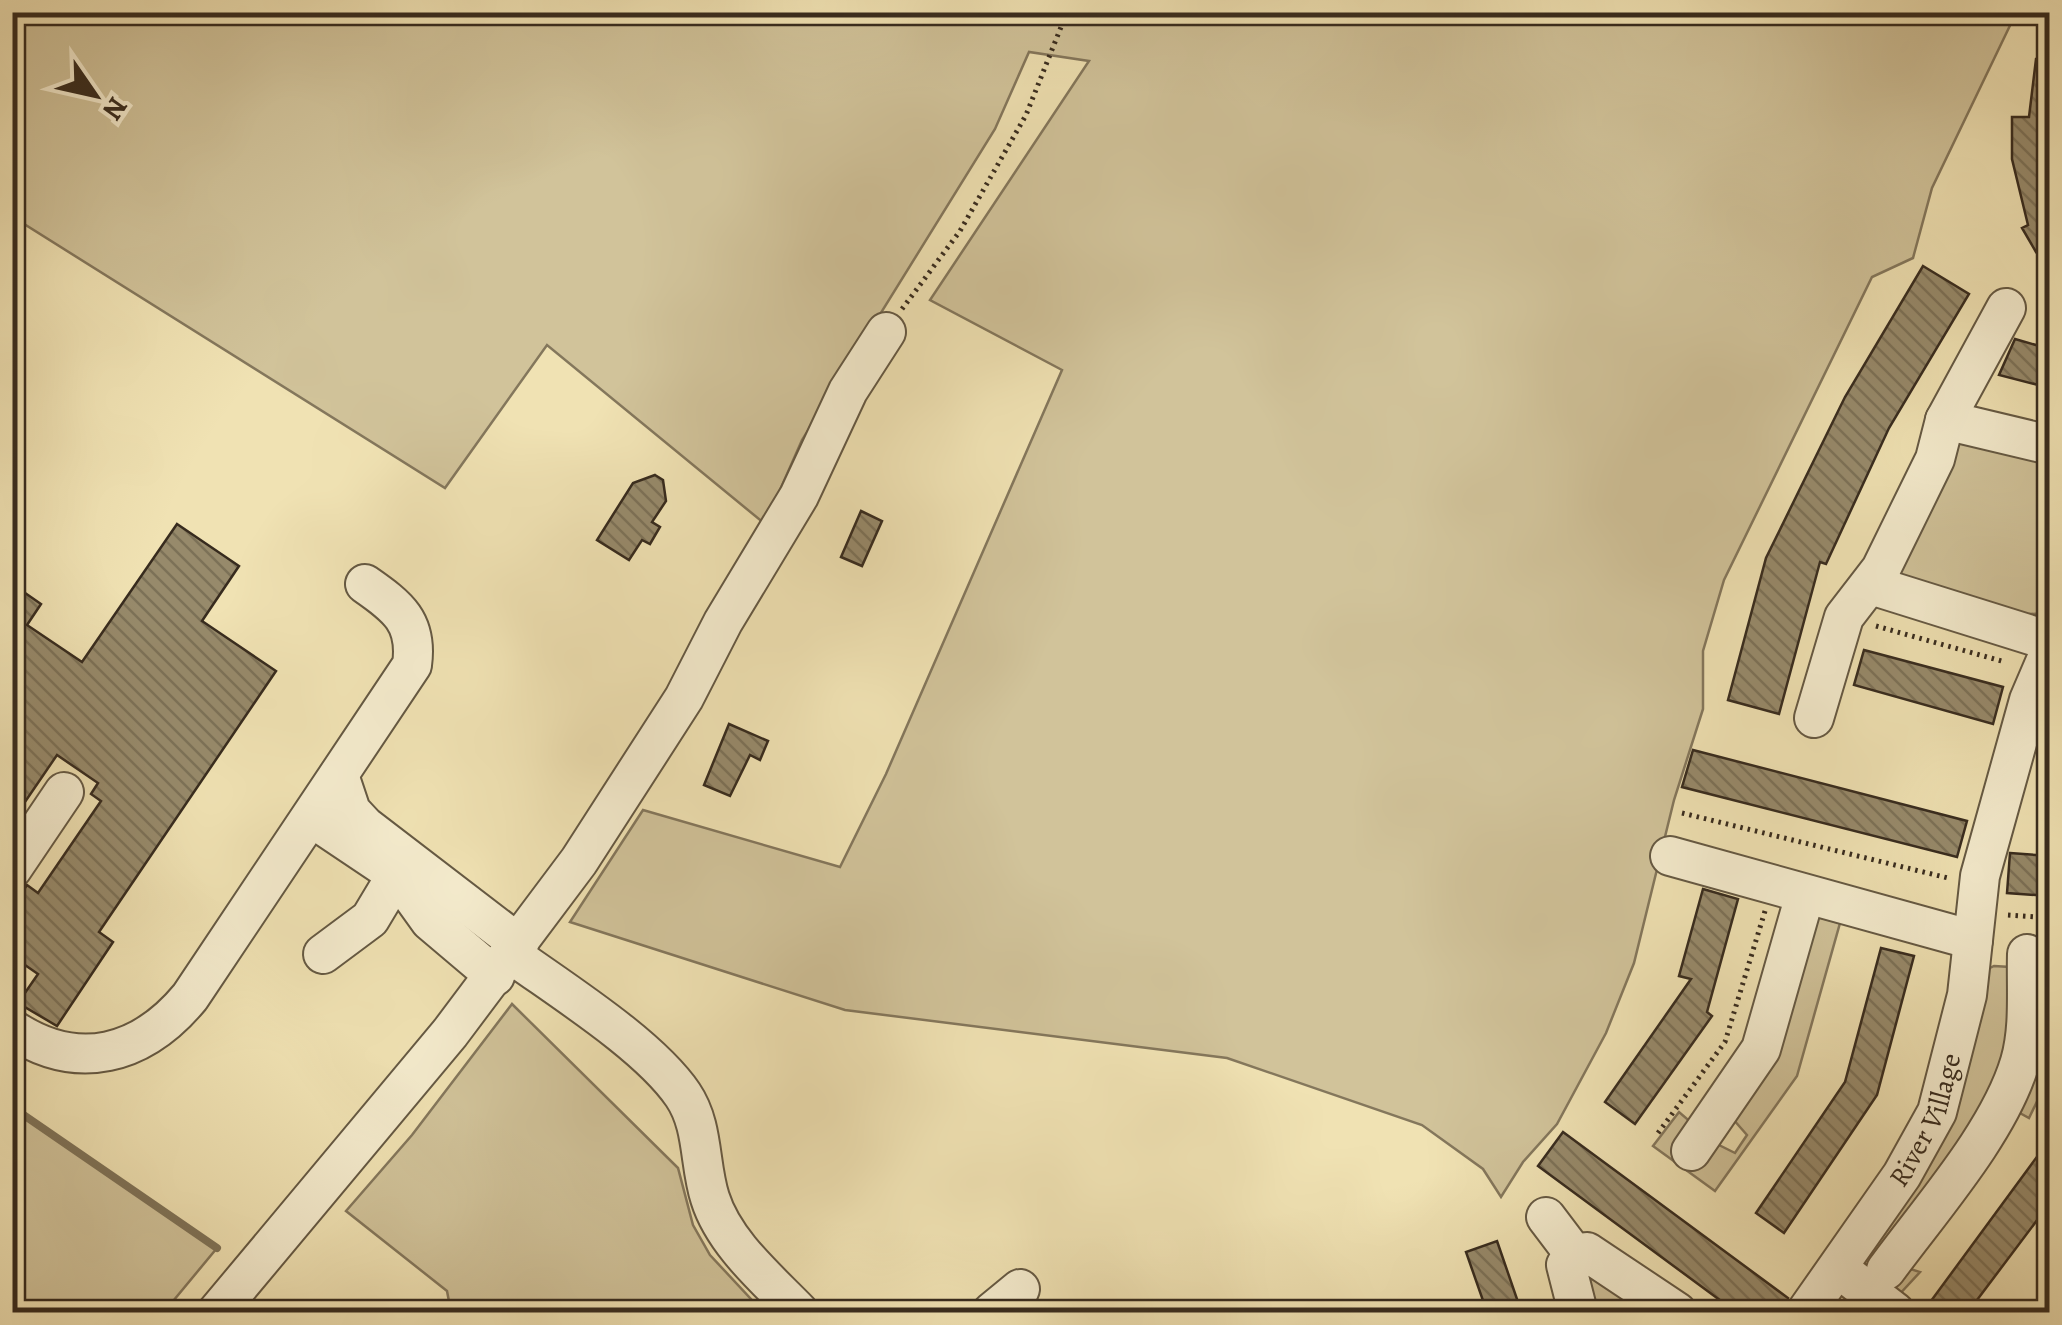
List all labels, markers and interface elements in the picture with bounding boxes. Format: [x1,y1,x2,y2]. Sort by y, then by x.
north arrow [45,45,145,145]
text: N [93,89,136,127]
street label: River Village [1880,1049,1970,1195]

